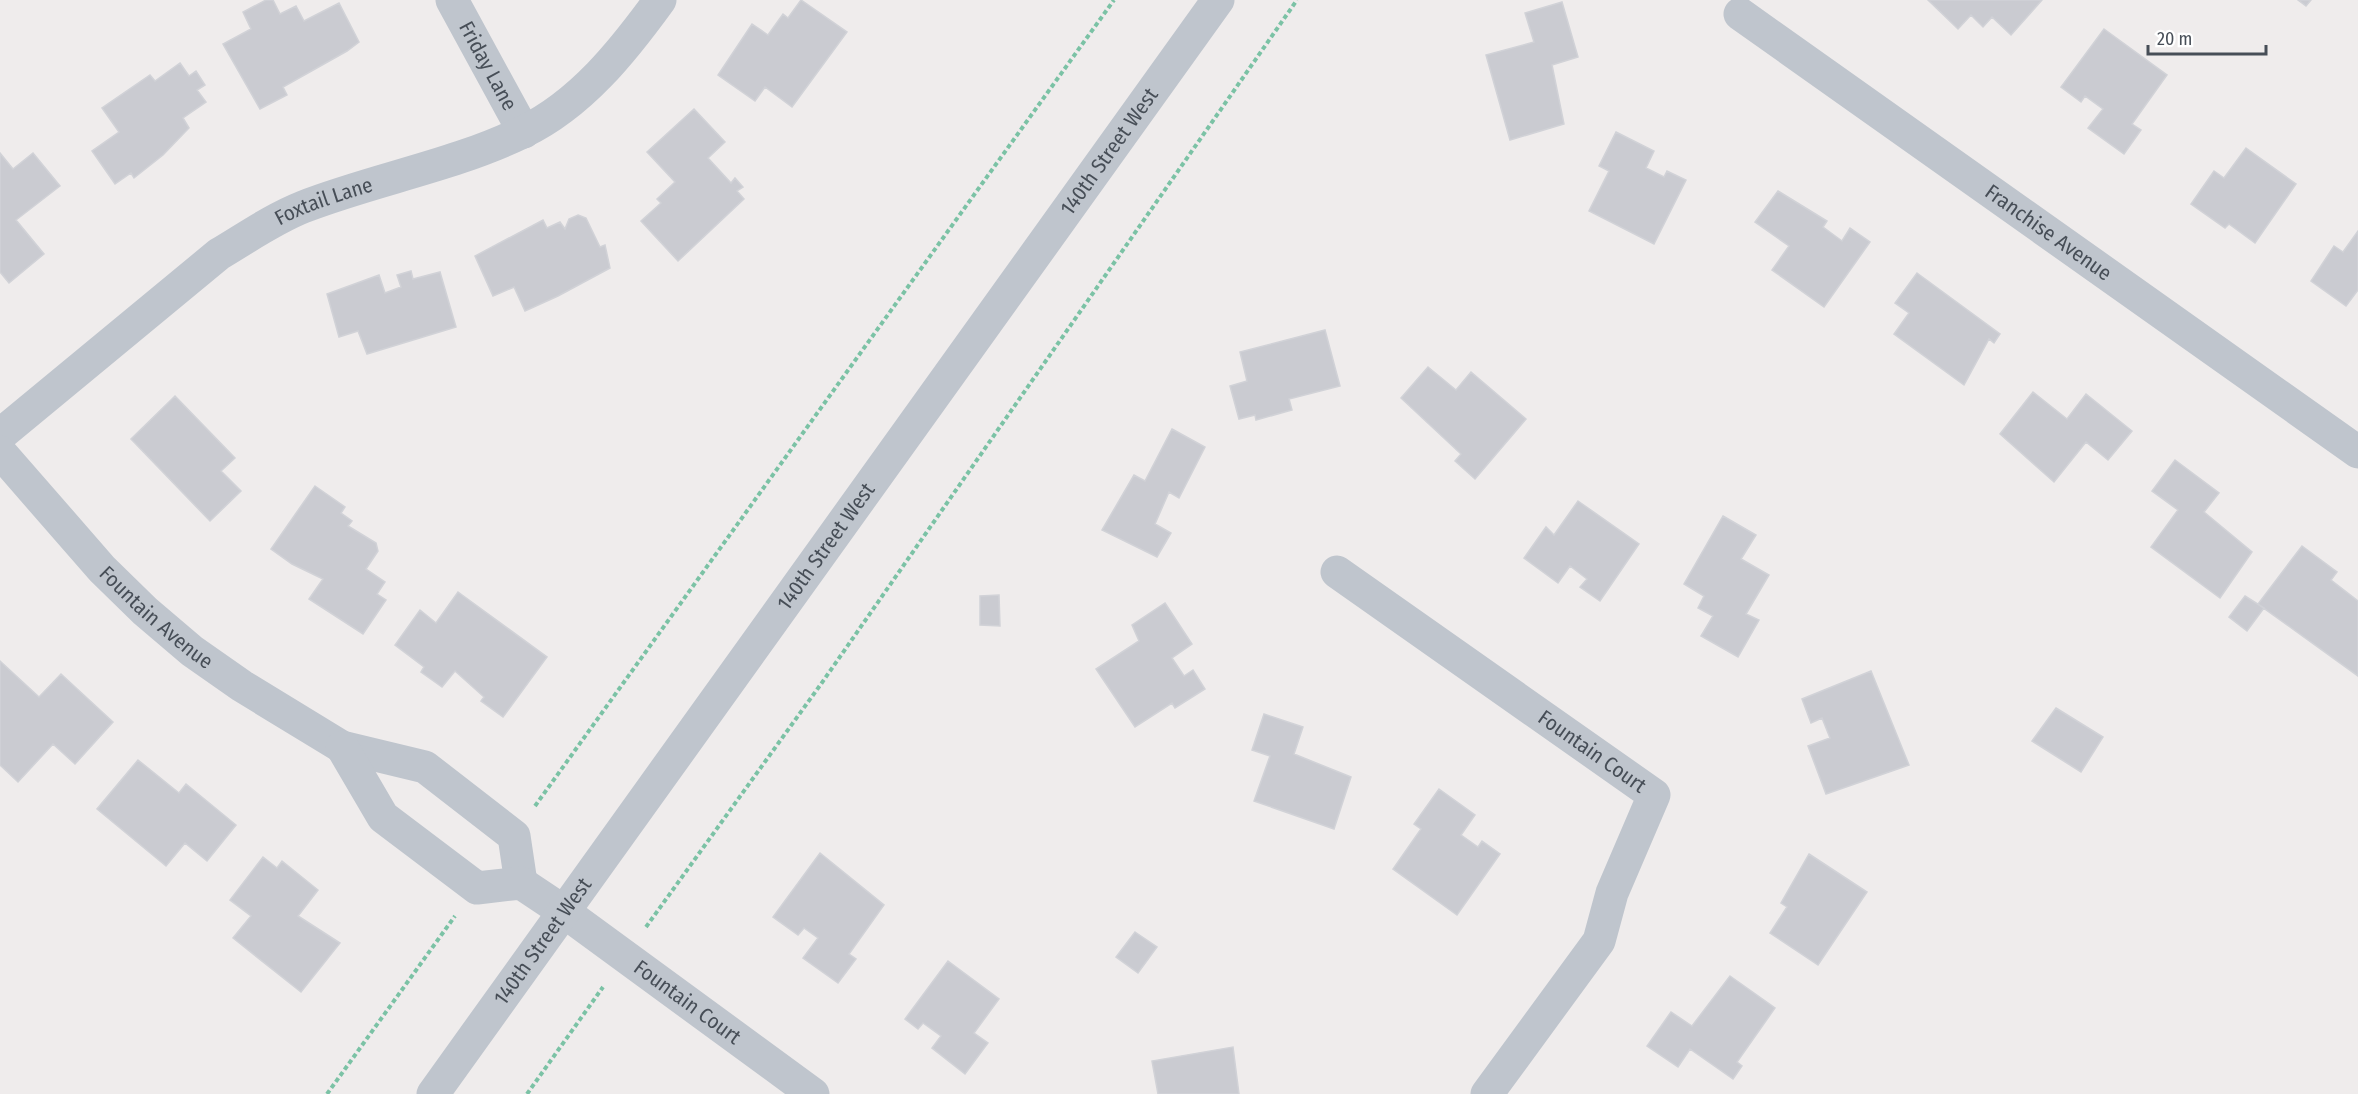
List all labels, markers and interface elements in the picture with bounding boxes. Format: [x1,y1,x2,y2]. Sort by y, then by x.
street label: Friday Lane [453,17,523,115]
scale bar [2148,18,2266,56]
text: 20 m [2157,28,2192,50]
street label: 140th Street West [1055,83,1164,220]
street label: Foxtail Lane [270,172,376,231]
street label: Franchise Avenue [1980,179,2117,286]
street label: 140th Street West [771,478,880,615]
street label: Fountain Avenue [94,561,218,675]
street label: Fountain Court [1533,705,1651,799]
street label: 140th Street West [488,872,597,1010]
street label: Fountain Court [629,954,746,1050]

